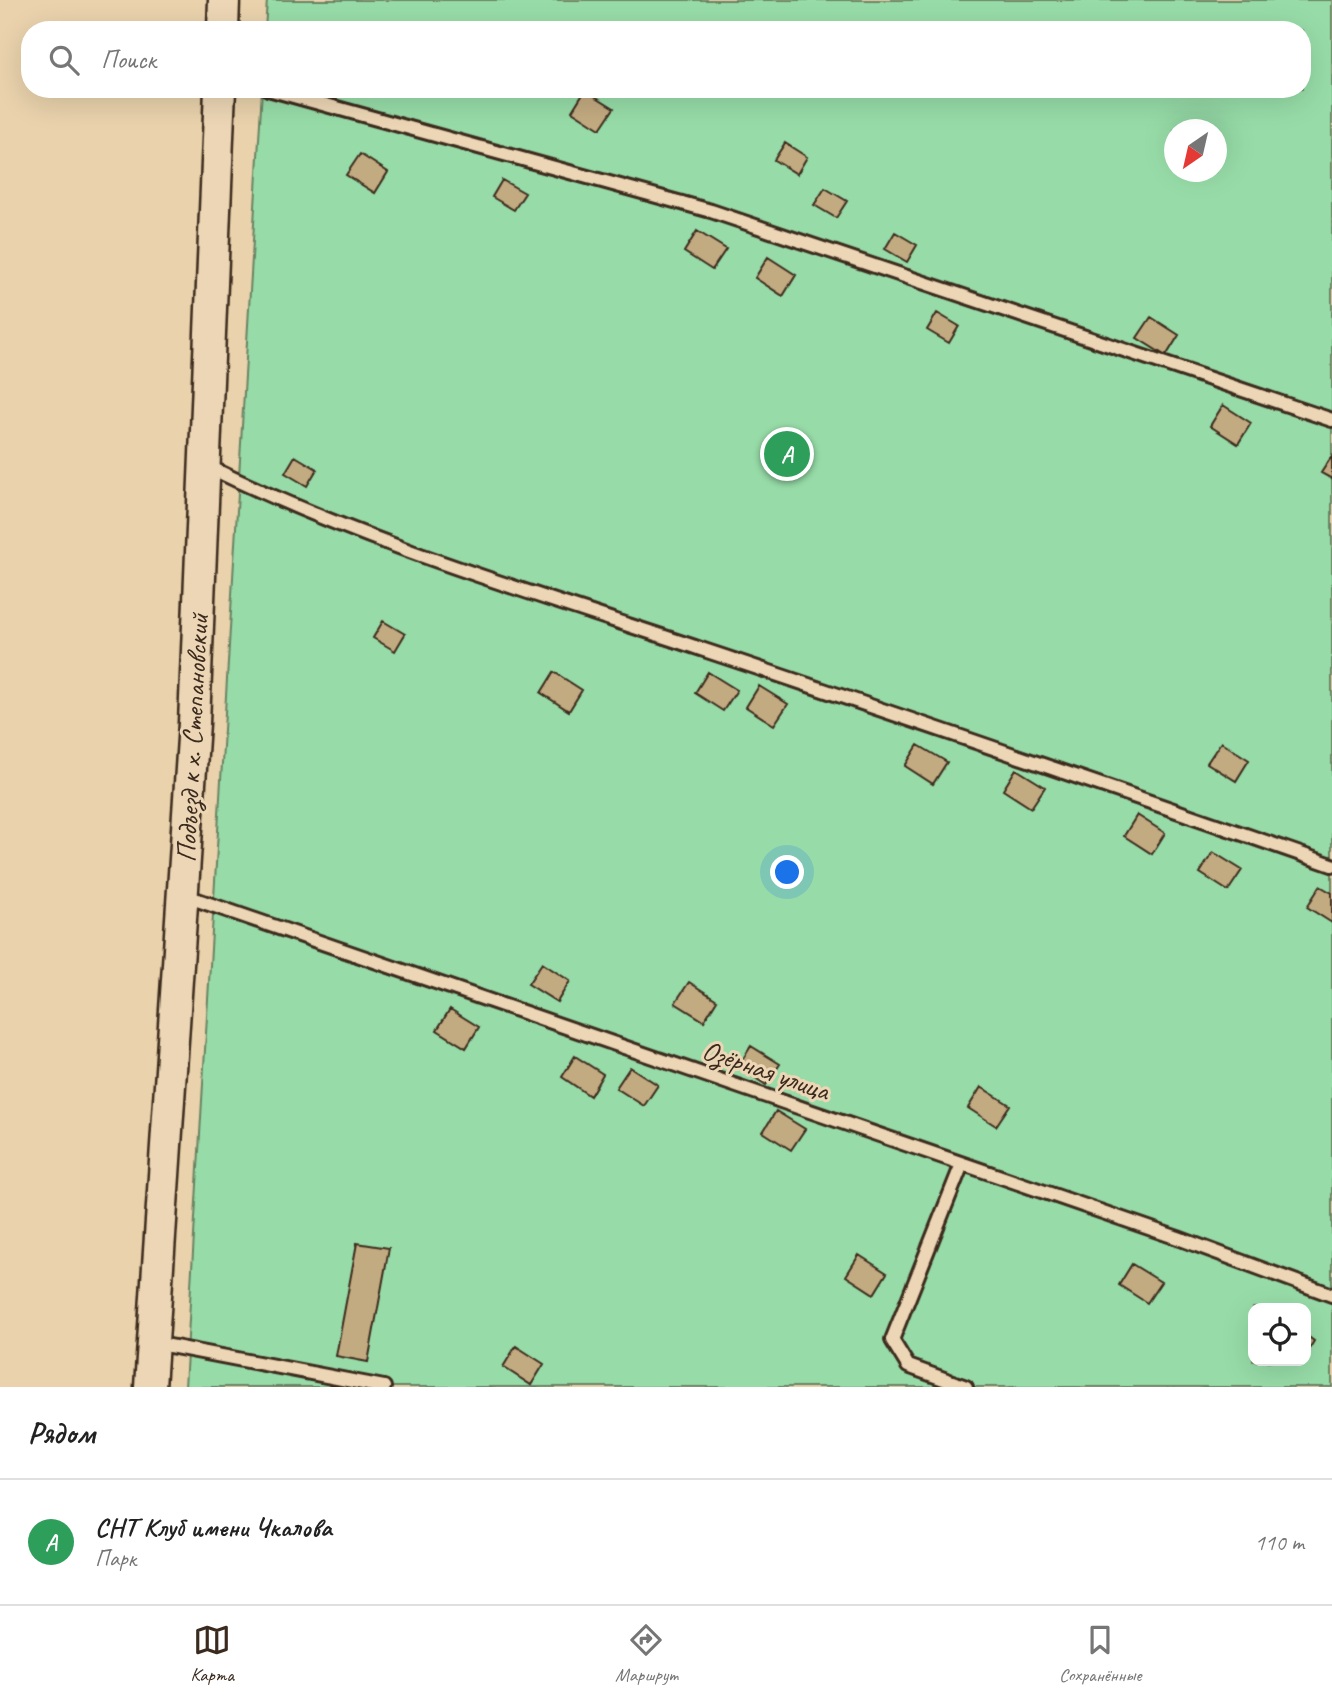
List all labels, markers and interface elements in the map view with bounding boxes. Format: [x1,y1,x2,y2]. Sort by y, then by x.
search box [21,21,1311,98]
icon: search [45,41,83,79]
text: Поиск [101,43,156,76]
north arrow [1164,119,1227,182]
pin: A [764,428,810,480]
street label: Подъезд к х. Степановский [168,611,217,863]
your location [770,855,804,889]
street label: Озёрная улица [698,1032,836,1110]
map controls [1248,1303,1311,1366]
button: locate [1248,1303,1311,1366]
text: Рядом [28,1414,95,1452]
text: СНТ Клуб имени Чкалова [95,1511,332,1544]
text: A [45,1528,57,1557]
text: 110 m [1255,1528,1304,1557]
text: Парк [95,1544,136,1573]
tab: Карта [191,1621,234,1687]
tab: Маршрут [615,1621,678,1687]
tab: Сохранённые [1059,1621,1141,1687]

